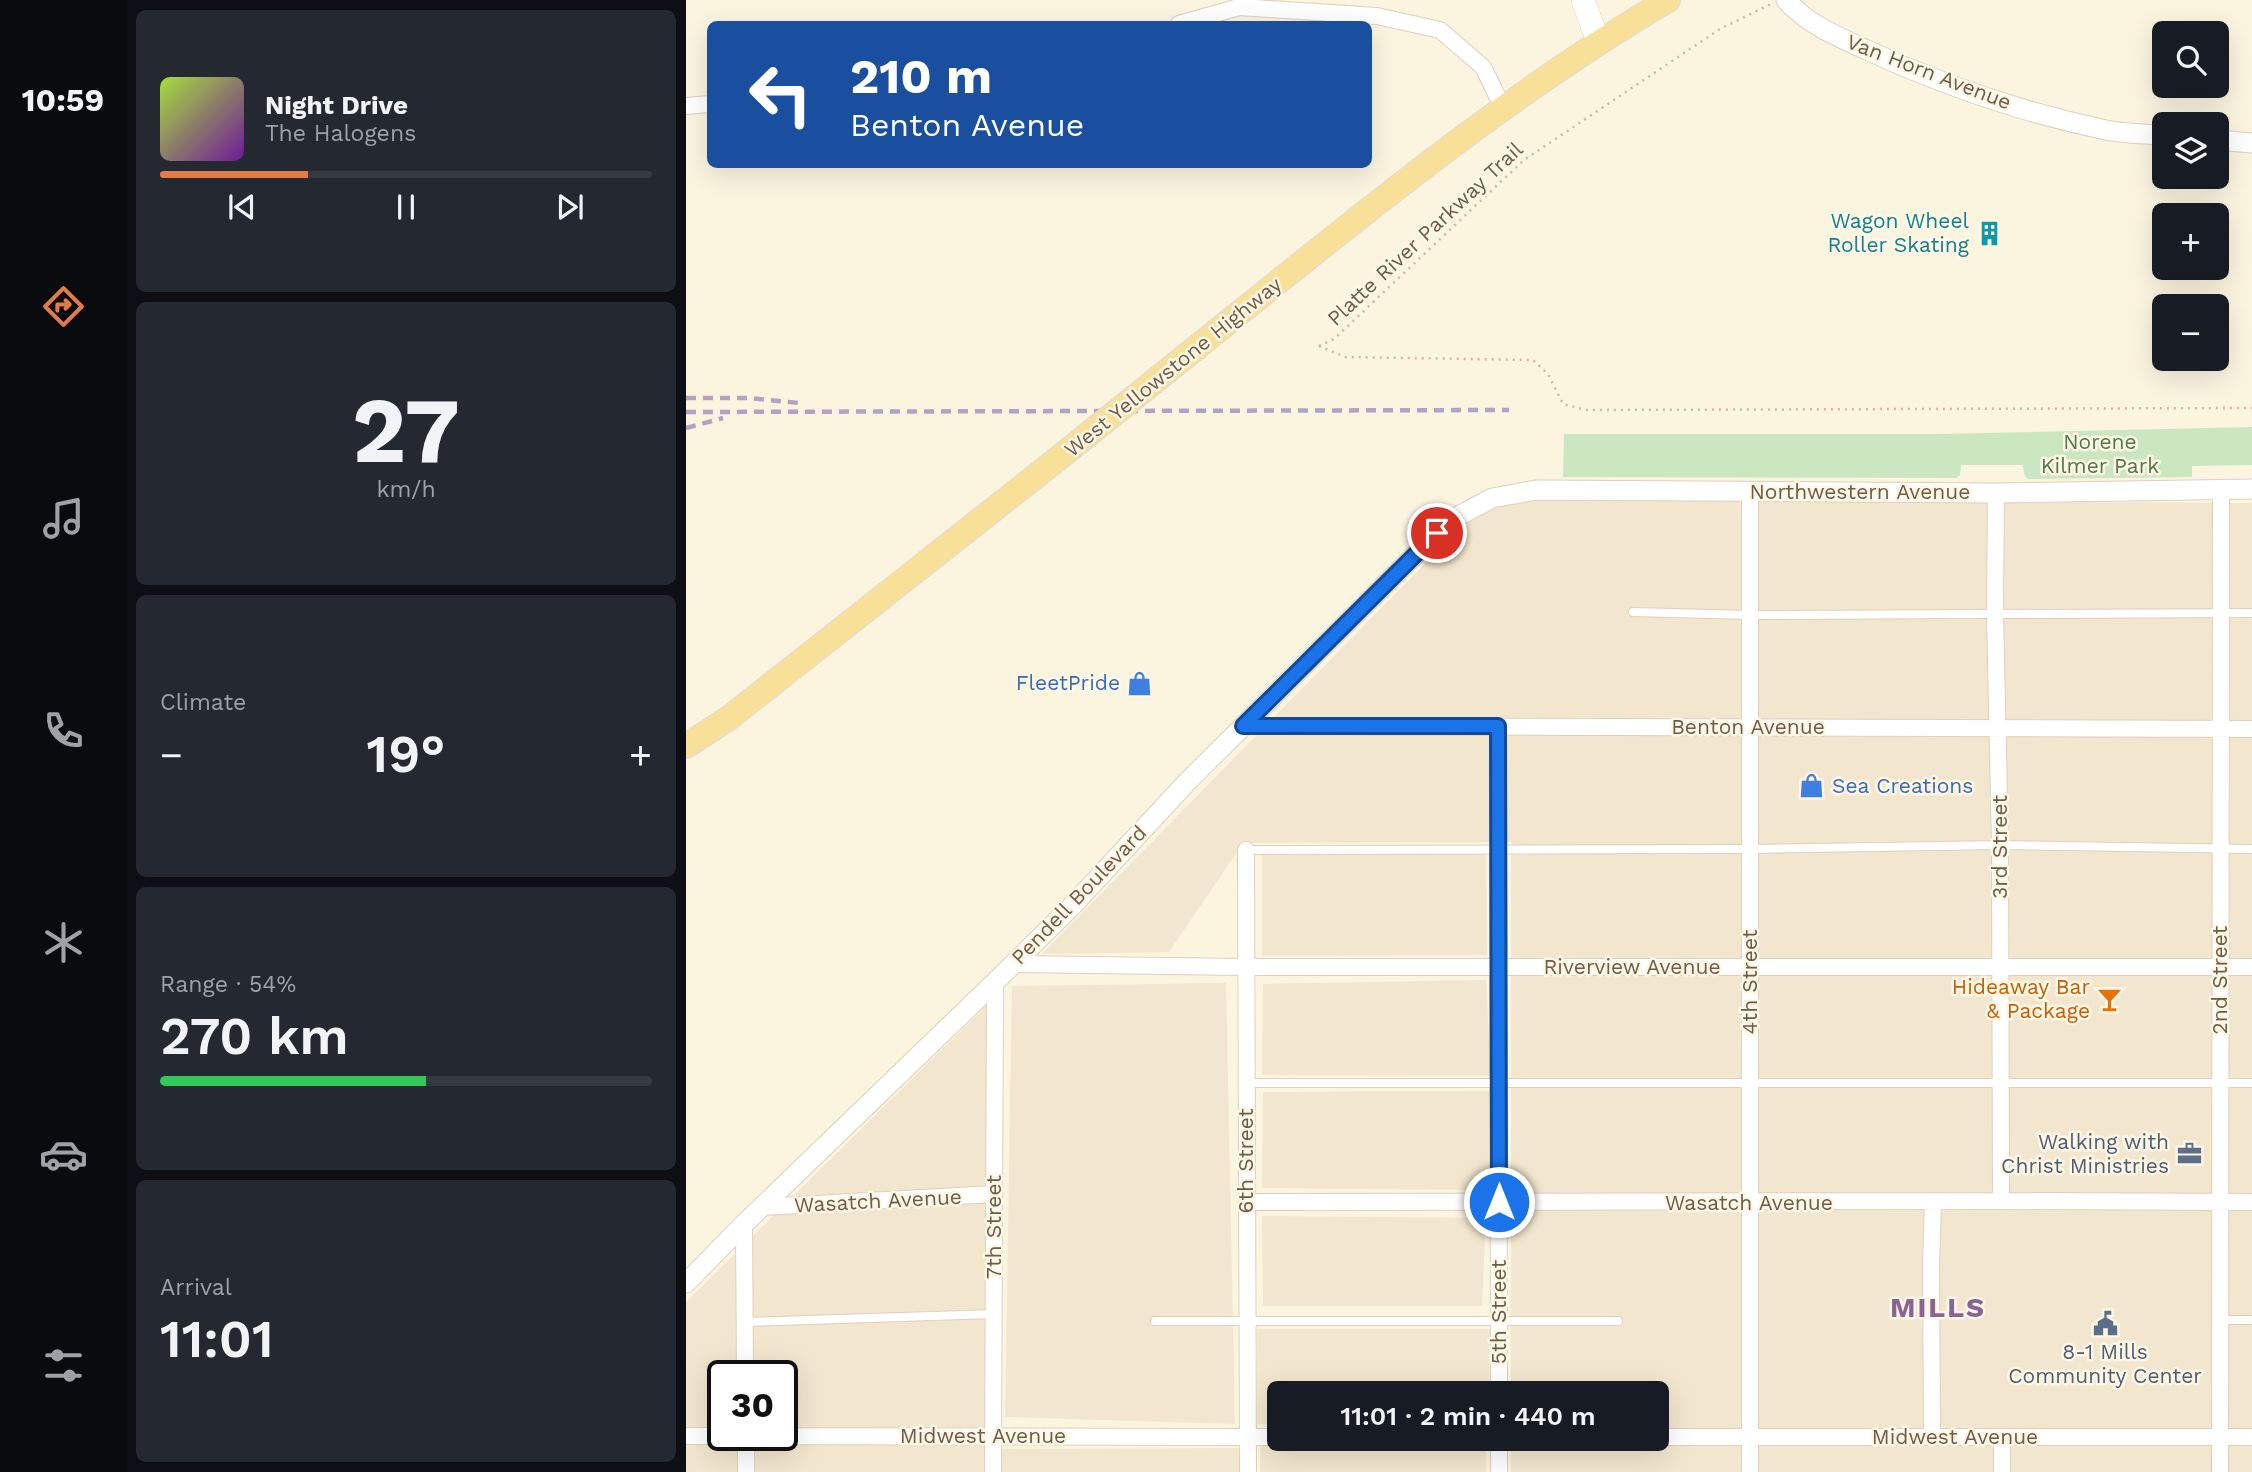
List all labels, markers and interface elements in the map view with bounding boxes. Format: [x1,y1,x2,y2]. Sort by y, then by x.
map controls [2152,21,2229,371]
button: search [2152,21,2229,98]
street label: Van Horn Avenue [1843,29,2015,114]
text: 210 m [850,47,992,105]
icon: left [735,49,826,140]
text: 10:59 [22,81,104,119]
text: Night Drive [265,90,408,120]
text: Benton Avenue [850,106,1084,144]
button: layers [2152,112,2229,189]
text: The Halogens [265,120,416,147]
street label: Platte River Parkway Trail [1322,136,1528,331]
icon: previous [223,188,261,226]
icon: pause [387,188,425,226]
icon: next [551,188,589,226]
button: + [2152,203,2229,280]
place label: Wagon Wheel Roller Skating [1827,208,1970,257]
building icon: Wagon Wheel Roller Skating [1975,219,2003,247]
street label: West Yellowstone Highway [1059,271,1286,462]
icon: directions [39,282,88,331]
button: − [2152,294,2229,371]
text: 27 [352,377,460,484]
park label: Norene Kilmer Park [2041,429,2159,478]
text: km/h [376,476,436,503]
street label: Northwestern Avenue [1750,479,1970,504]
icon: music [39,494,88,543]
pin [1407,503,1467,563]
icon: arrive [1418,514,1456,552]
shop icon: FleetPride [1126,669,1154,697]
place label: FleetPride [1016,670,1120,695]
text: Climate [160,689,246,716]
icon: phone [39,706,88,755]
street label: Benton Avenue [1671,714,1825,739]
text: 19° [367,724,445,785]
text: − [160,733,183,777]
text: + [629,733,652,777]
shop icon: Sea Creations [1798,772,1826,800]
place label: Sea Creations [1832,773,1973,798]
street label: 3rd Street [1987,795,2012,899]
street label: Pendell Boulevard [1006,820,1151,969]
icon: climate [39,918,88,967]
street label: 2nd Street [2207,925,2232,1034]
street label: 4th Street [1737,929,1762,1035]
street label: Riverview Avenue [1543,954,1721,979]
text: Range · 54% [160,971,296,998]
place label: Hideaway Bar & Package [1952,974,2090,1023]
bar icon: Hideaway Bar & Package [2096,985,2124,1013]
text: 270 km [160,1006,349,1067]
street label: 6th Street [1233,1108,1258,1213]
place label: Walking with Christ Ministries [2001,1129,2169,1178]
icon: car [39,1130,88,1179]
office icon: Walking with Christ Ministries [2175,1140,2203,1168]
position arrow [1462,1165,1536,1239]
street label: 7th Street [981,1175,1006,1279]
street label: Wasatch Avenue [793,1184,962,1217]
street label: Wasatch Avenue [1665,1190,1833,1215]
street label: 5th Street [1486,1260,1511,1364]
text: Arrival [160,1274,232,1301]
district label: MILLS [1890,1291,1986,1324]
text: 11:01 [160,1309,274,1370]
public building icon: 8-1 Mills Community Center [2091,1309,2119,1337]
place label: 8-1 Mills Community Center [2008,1339,2202,1388]
icon: filters [39,1341,88,1390]
speed limit sign: 30 [707,1360,798,1451]
text: 11:01 · 2 min · 440 m [1340,1401,1596,1431]
street label: Midwest Avenue [900,1423,1066,1448]
street label: Midwest Avenue [1872,1424,2038,1449]

